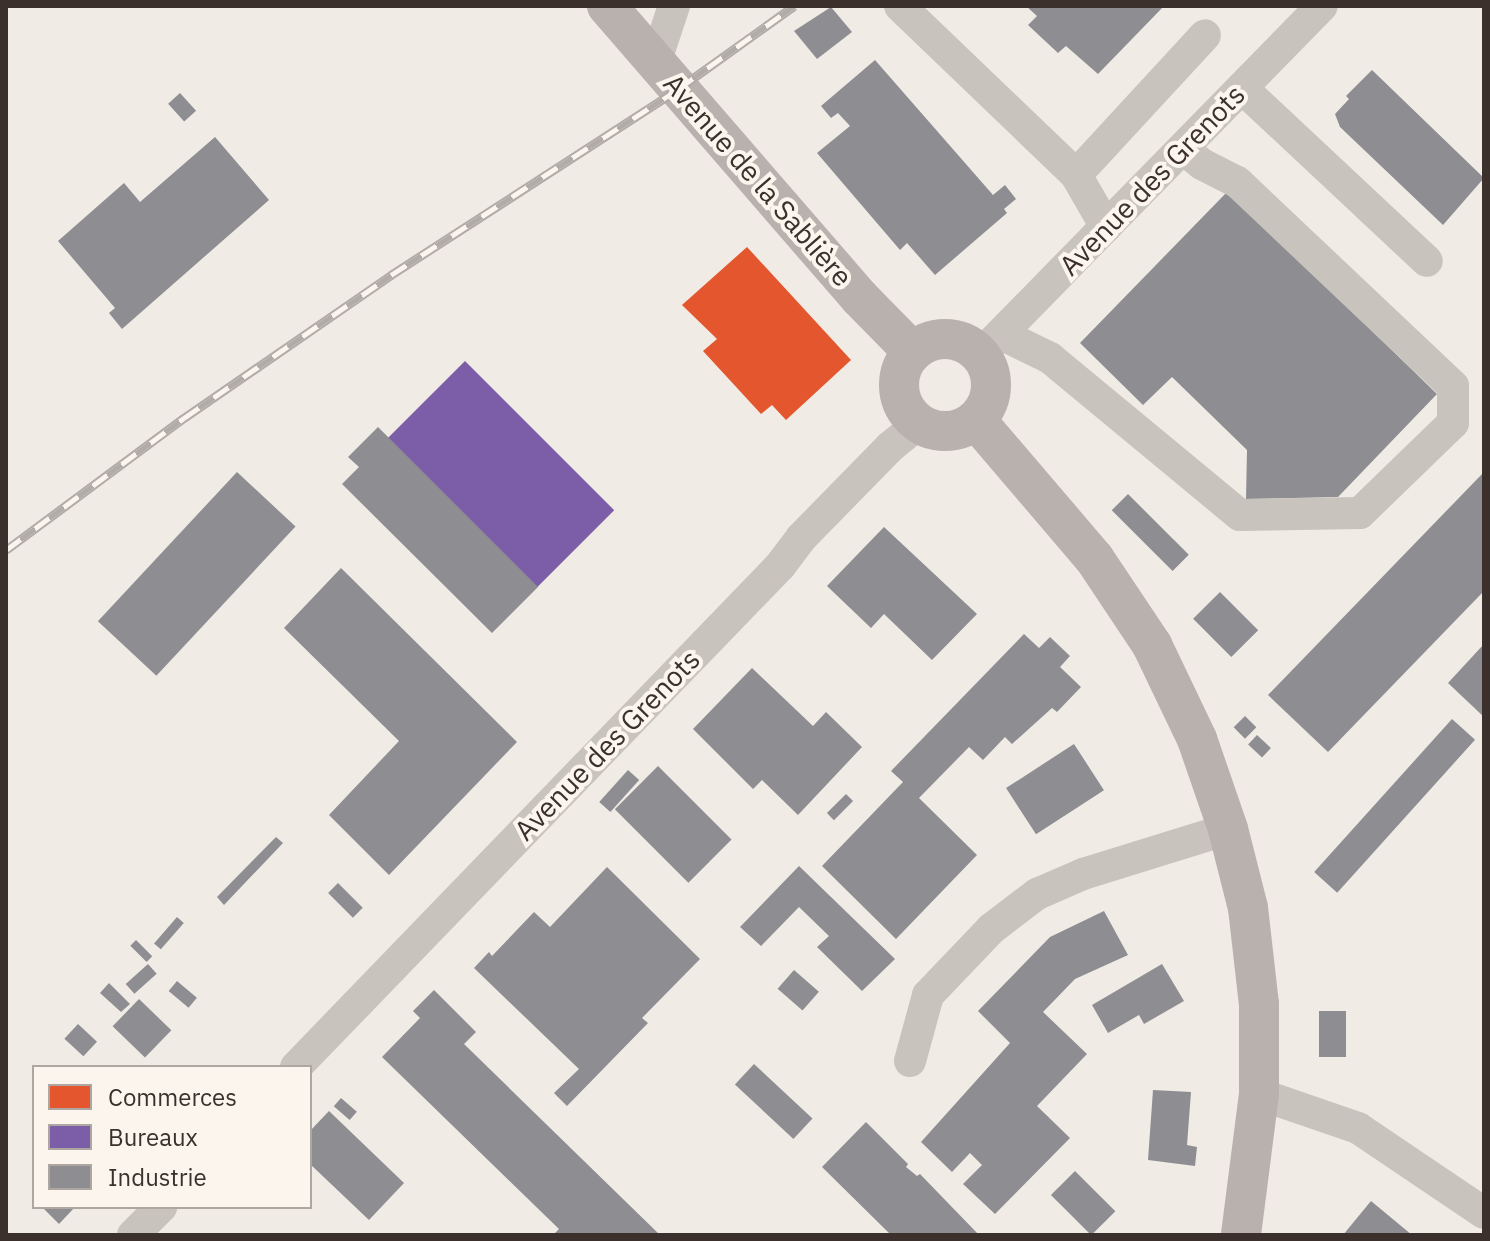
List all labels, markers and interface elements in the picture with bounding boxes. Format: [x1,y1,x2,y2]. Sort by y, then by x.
street label: Avenue de la Sablière [657,67,859,293]
street label: Avenue des Grenots [1052,78,1252,282]
street label: Avenue des Grenots [507,643,707,847]
legend [32,1065,312,1209]
text: Commerces [108,1081,237,1113]
text: Bureaux [108,1121,198,1153]
text: Industrie [108,1161,207,1193]

